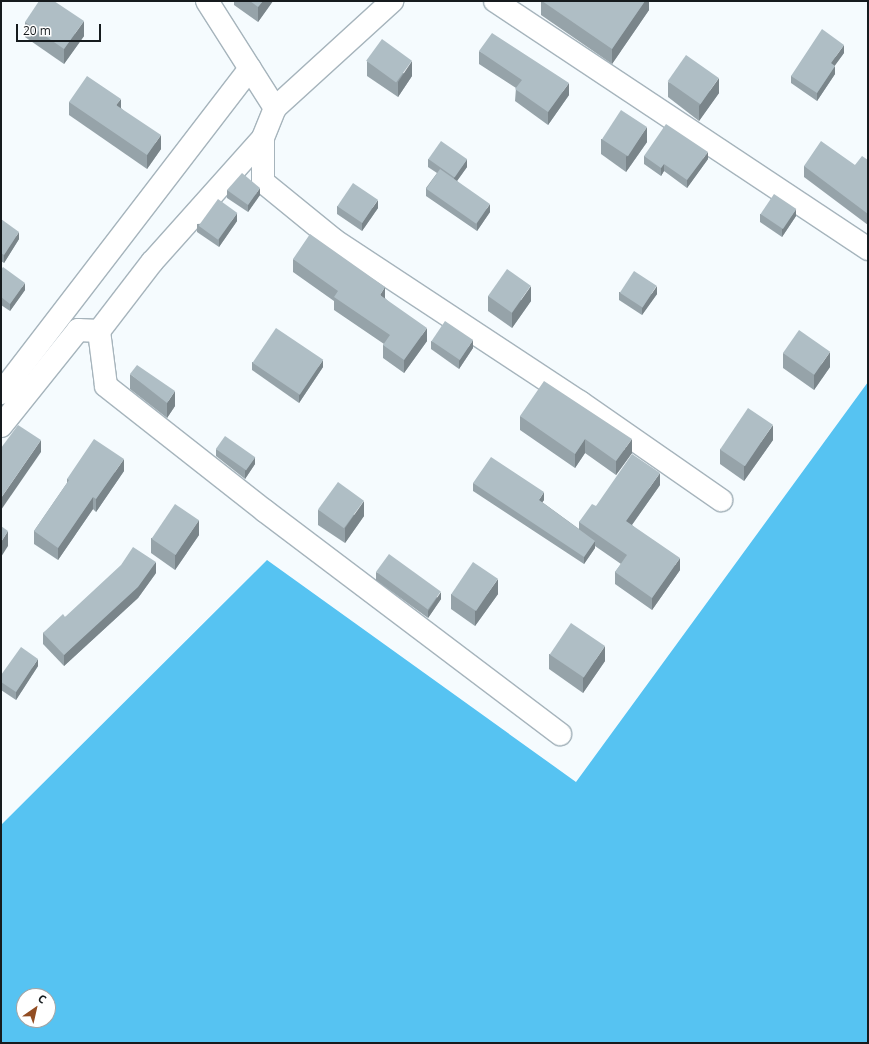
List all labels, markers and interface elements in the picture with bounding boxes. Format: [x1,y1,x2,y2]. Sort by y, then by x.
scale bar [18,16,103,42]
text: 20 m [23,22,51,39]
north arrow [16,988,56,1028]
text: С [35,990,50,1007]

